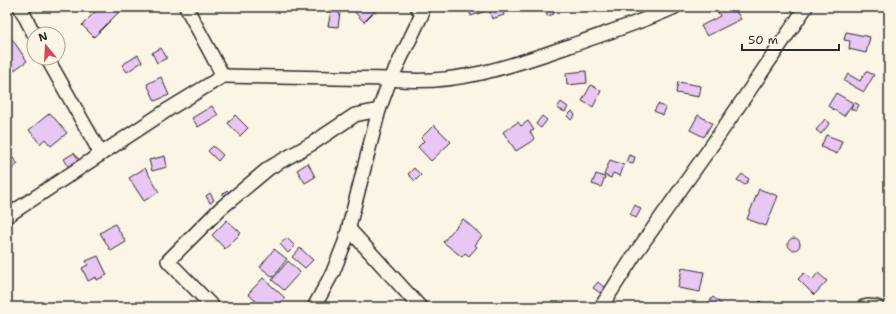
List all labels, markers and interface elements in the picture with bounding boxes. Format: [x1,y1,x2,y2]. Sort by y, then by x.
north arrow [26,26,66,66]
scale bar [742,26,839,52]
text: N [37,28,50,45]
text: 50 m [748,32,778,48]

